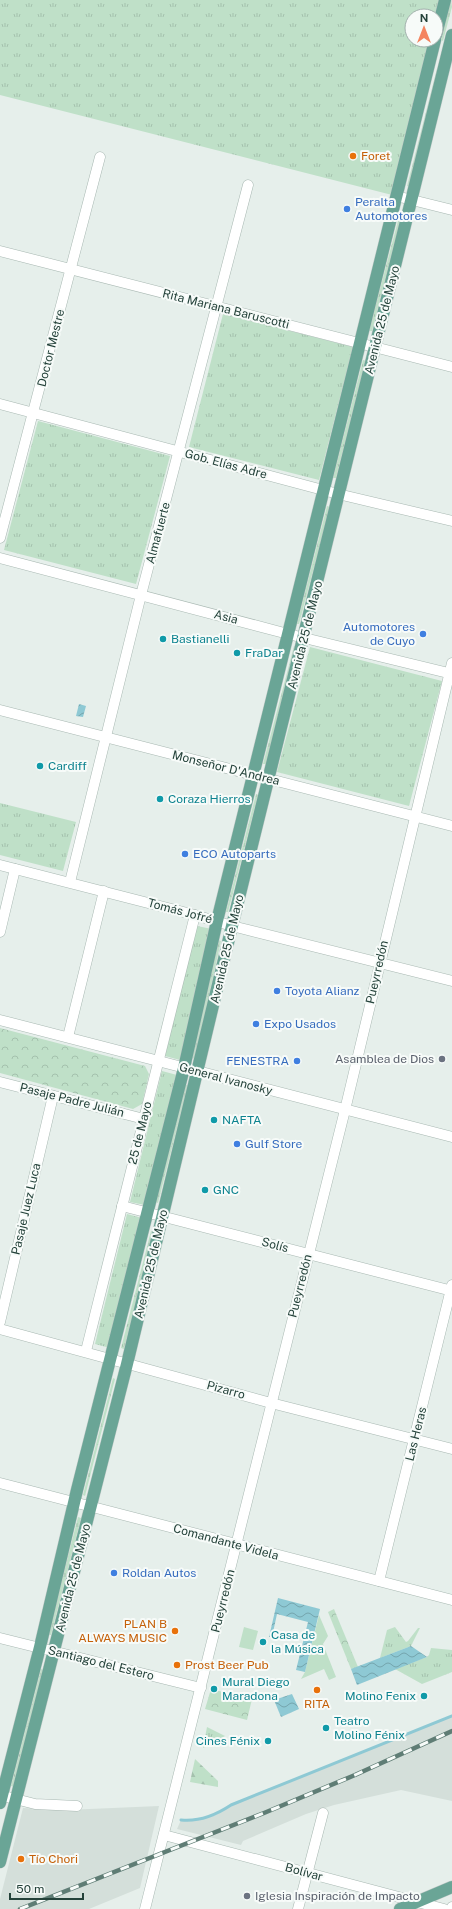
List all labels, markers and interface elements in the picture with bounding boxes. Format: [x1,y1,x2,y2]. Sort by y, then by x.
north arrow [404,8,444,48]
text: N [420,12,428,24]
place label: Foret [361,149,391,163]
marker: Foret [348,151,358,161]
place label: Peralta Automotores [355,195,427,223]
marker: Peralta Automotores [342,204,352,214]
street label: Avenida 25 de Mayo [362,264,402,376]
street label: Rita Mariana Baruscotti [161,286,291,332]
street label: Doctor Mestre [35,308,67,388]
street label: Gob. Elías Adre [183,446,269,482]
street label: Almafuerte [143,500,173,565]
street label: Avenida 25 de Mayo [285,579,325,691]
street label: Asia [213,607,239,627]
place label: Automotores de Cuyo [343,620,415,648]
marker: Automotores de Cuyo [418,629,428,639]
place label: Bastianelli [171,632,230,646]
marker: Bastianelli [158,634,168,644]
place label: FraDar [245,646,283,660]
marker: FraDar [232,648,242,658]
street label: Monseñor D'Andrea [171,748,281,788]
place label: Cardiff [48,759,87,773]
marker: Cardiff [35,761,45,771]
place label: Coraza Hierros [168,792,251,806]
marker: Coraza Hierros [155,794,165,804]
place label: ECO Autoparts [193,847,276,861]
marker: ECO Autoparts [180,849,190,859]
street label: Avenida 25 de Mayo [208,893,246,1005]
street label: Tomás Jofré [146,896,214,926]
street label: Pueyrredón [363,939,391,1005]
place label: Toyota Alianz [285,984,360,998]
marker: Toyota Alianz [272,986,282,996]
place label: Expo Usados [264,1017,336,1031]
marker: Expo Usados [251,1019,261,1029]
place label: Asamblea de Dios [335,1052,434,1066]
place label: FENESTRA [226,1054,289,1068]
marker: Asamblea de Dios [437,1054,447,1064]
marker: FENESTRA [292,1056,302,1066]
street label: General Ivanosky [178,1060,275,1098]
street label: Pasaje Padre Julián [18,1080,126,1120]
street label: 25 de Mayo [125,1100,155,1166]
place label: NAFTA [222,1113,262,1127]
marker: NAFTA [209,1115,219,1125]
place label: Gulf Store [245,1137,303,1151]
marker: Gulf Store [232,1139,242,1149]
street label: Pasaje Juez Luca [9,1162,43,1256]
place label: GNC [213,1183,239,1197]
marker: GNC [200,1185,210,1195]
street label: Avenida 25 de Mayo [132,1208,170,1320]
street label: Solís [260,1235,290,1255]
street label: Pueyrredón [285,1253,315,1319]
street label: Pizarro [205,1378,247,1402]
street label: Las Heras [403,1405,429,1463]
street label: Comandante Videla [172,1521,280,1563]
street label: Avenida 25 de Mayo [53,1522,93,1634]
place label: Roldan Autos [122,1566,196,1580]
marker: Roldan Autos [109,1568,119,1578]
street label: Pueyrredón [208,1568,238,1634]
place label: PLAN B ALWAYS MUSIC [78,1617,167,1645]
marker: PLAN B ALWAYS MUSIC [170,1626,180,1636]
place label: Casa de la Música [271,1628,324,1656]
marker: Casa de la Música [258,1637,268,1647]
street label: Santiago del Estero [47,1643,156,1683]
place label: Prost Beer Pub [185,1658,269,1672]
marker: Prost Beer Pub [172,1660,182,1670]
place label: Mural Diego Maradona [222,1675,290,1703]
marker: Mural Diego Maradona [209,1684,219,1694]
marker: RITA [312,1685,322,1695]
place label: Molino Fenix [345,1689,416,1703]
marker: Molino Fenix [419,1691,429,1701]
place label: RITA [304,1697,331,1711]
place label: Teatro Molino Fénix [334,1714,405,1742]
marker: Teatro Molino Fénix [321,1723,331,1733]
place label: Cines Fénix [196,1734,260,1748]
marker: Cines Fénix [263,1736,273,1746]
place label: Tío Chori [29,1852,78,1866]
marker: Tío Chori [16,1854,26,1864]
street label: Bolívar [284,1860,325,1884]
scale bar [10,1875,83,1901]
text: 50 m [16,1882,44,1896]
place label: Iglesia Inspiración de Impacto [255,1889,420,1903]
marker: Iglesia Inspiración de Impacto [242,1891,252,1901]

